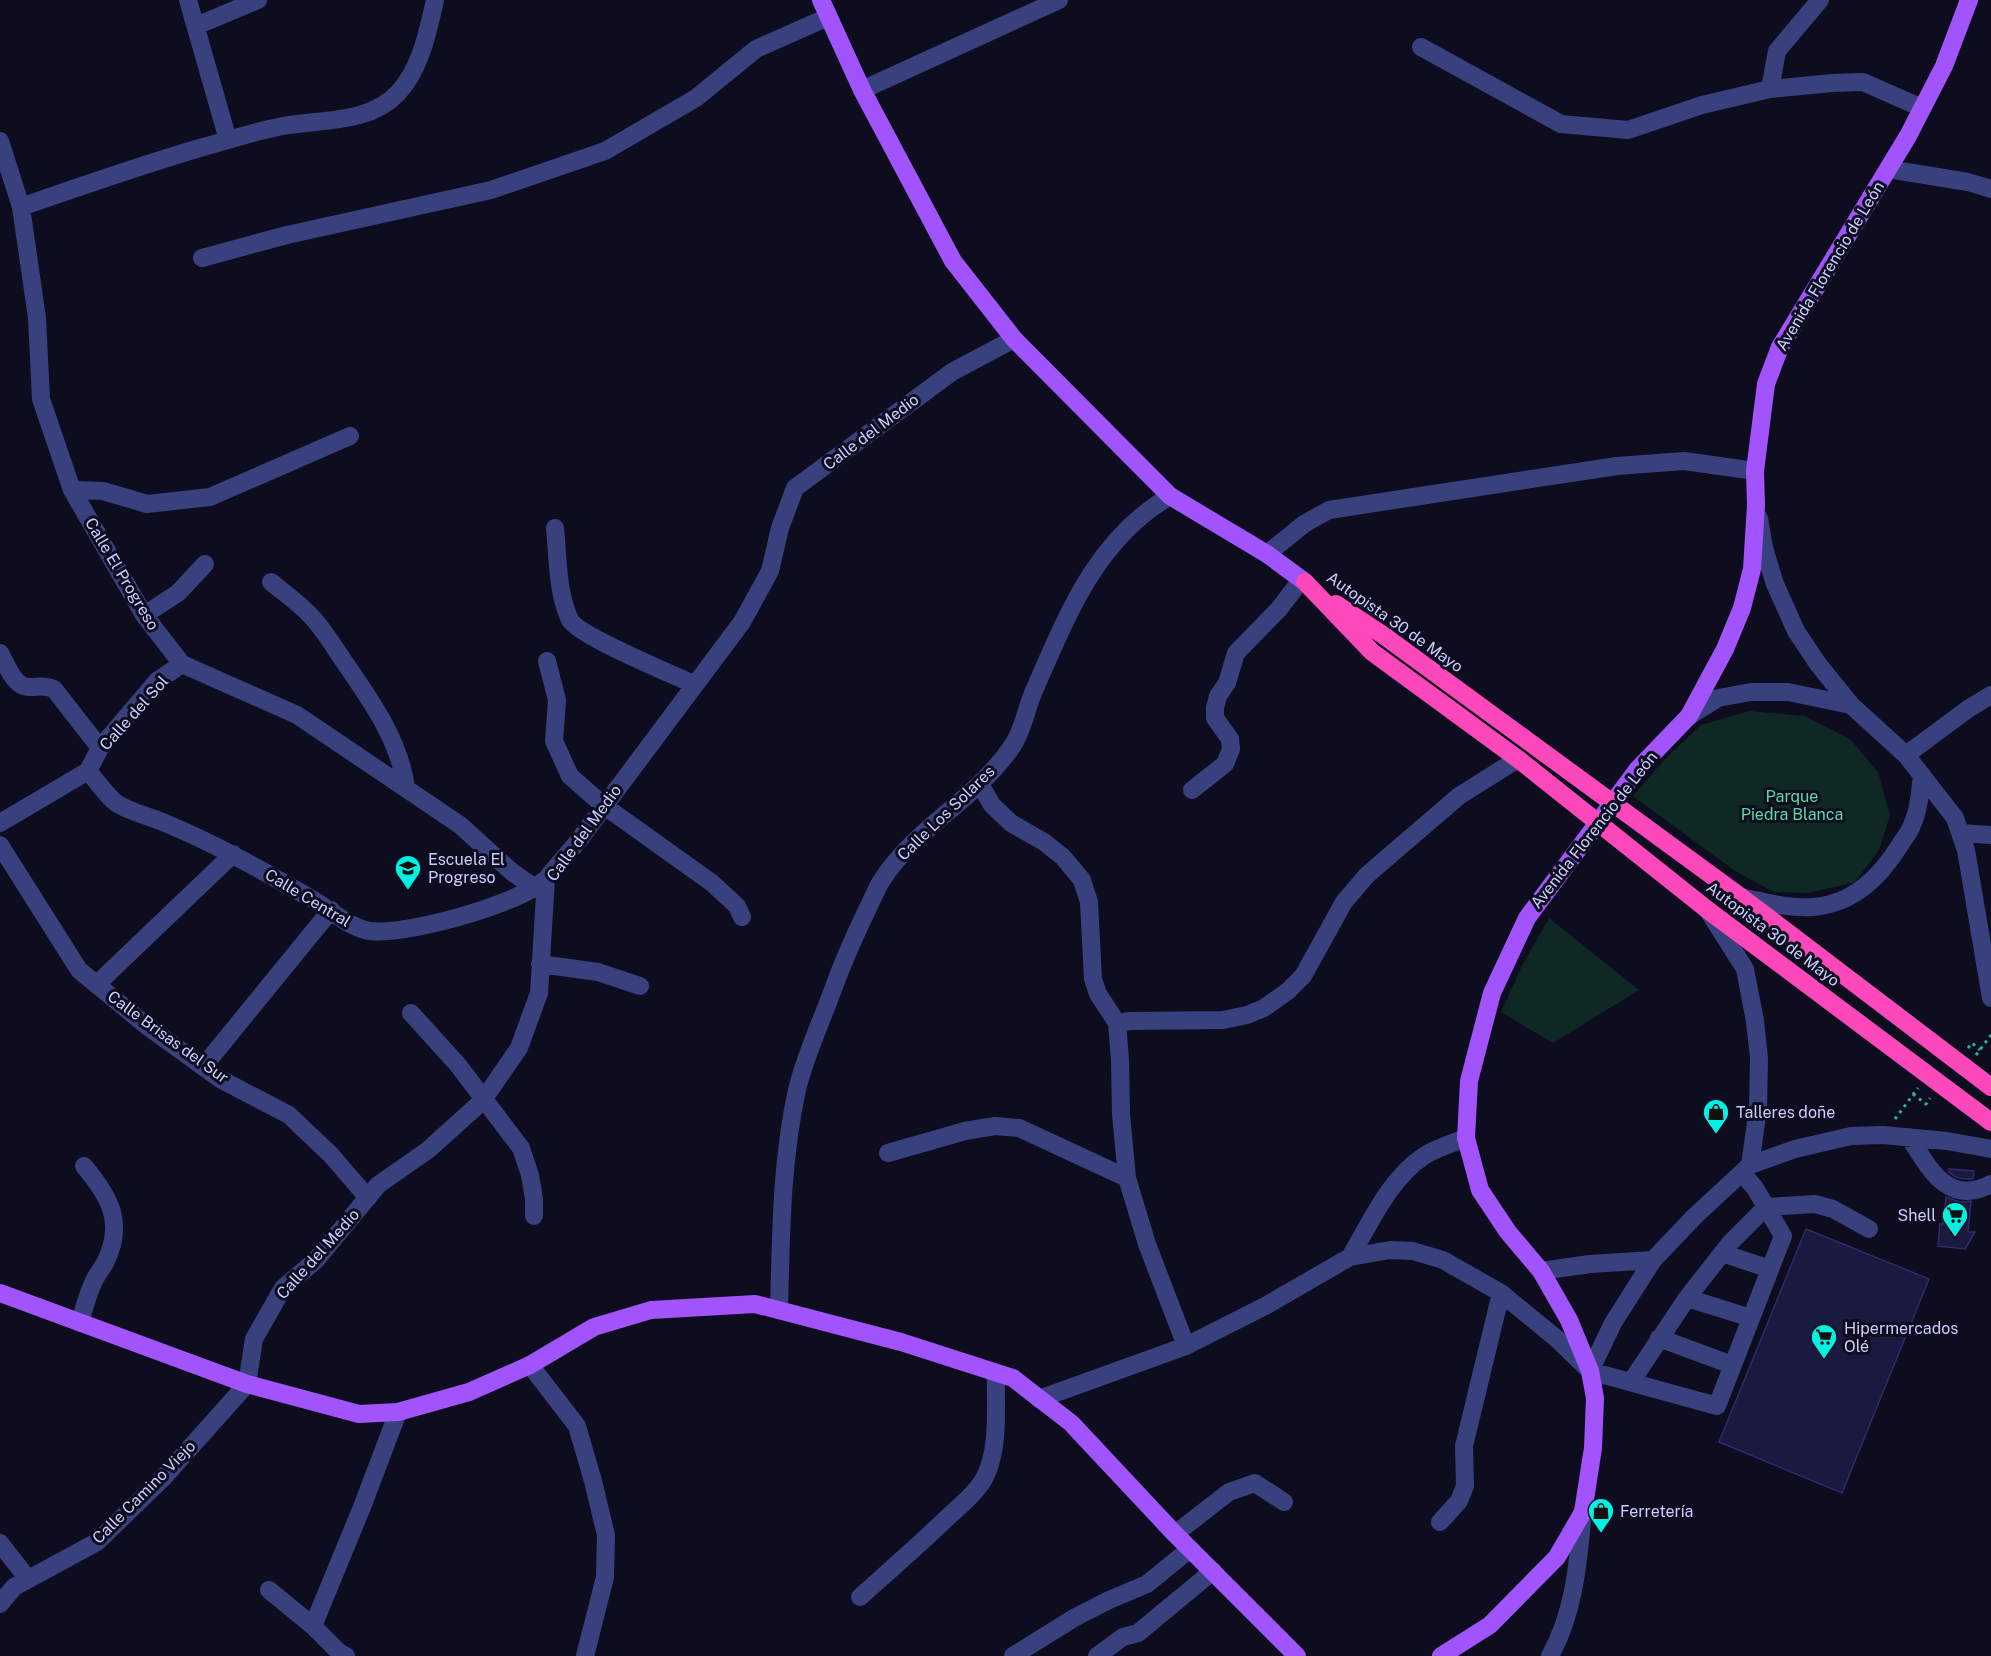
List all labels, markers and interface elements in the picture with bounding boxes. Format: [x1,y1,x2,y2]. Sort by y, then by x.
street label: Avenida Florencio de León [1772,178,1888,354]
street label: Calle del Medio [820,390,922,474]
street label: Calle El Progreso [81,514,163,634]
street label: Autopista 30 de Mayo [1323,568,1467,676]
street label: Calle del Sol [96,672,172,754]
street label: Avenida Florencio de León [1527,748,1661,912]
street label: Calle Los Solares [893,762,999,864]
street label: Calle del Medio [543,781,625,885]
park label: Parque Piedra Blanca [1741,787,1843,824]
place label: Escuela El Progreso [428,850,505,887]
school or university icon: Escuela El Progreso [393,853,423,891]
street label: Calle Central [262,865,354,931]
street label: Autopista 30 de Mayo [1703,878,1843,990]
street label: Calle Brisas del Sur [104,987,232,1087]
shop icon: Talleres doñe [1701,1097,1731,1135]
place label: Talleres doñe [1736,1103,1835,1122]
supermarket icon: Shell [1940,1200,1970,1238]
street label: Calle del Medio [273,1205,363,1303]
place label: Shell [1898,1206,1936,1225]
place label: Hipermercados Olé [1844,1319,1958,1356]
supermarket icon: Hipermercados Olé [1809,1322,1839,1360]
street label: Calle Camino Viejo [88,1436,200,1548]
shop icon: Ferretería [1586,1496,1616,1534]
place label: Ferretería [1620,1502,1693,1521]

